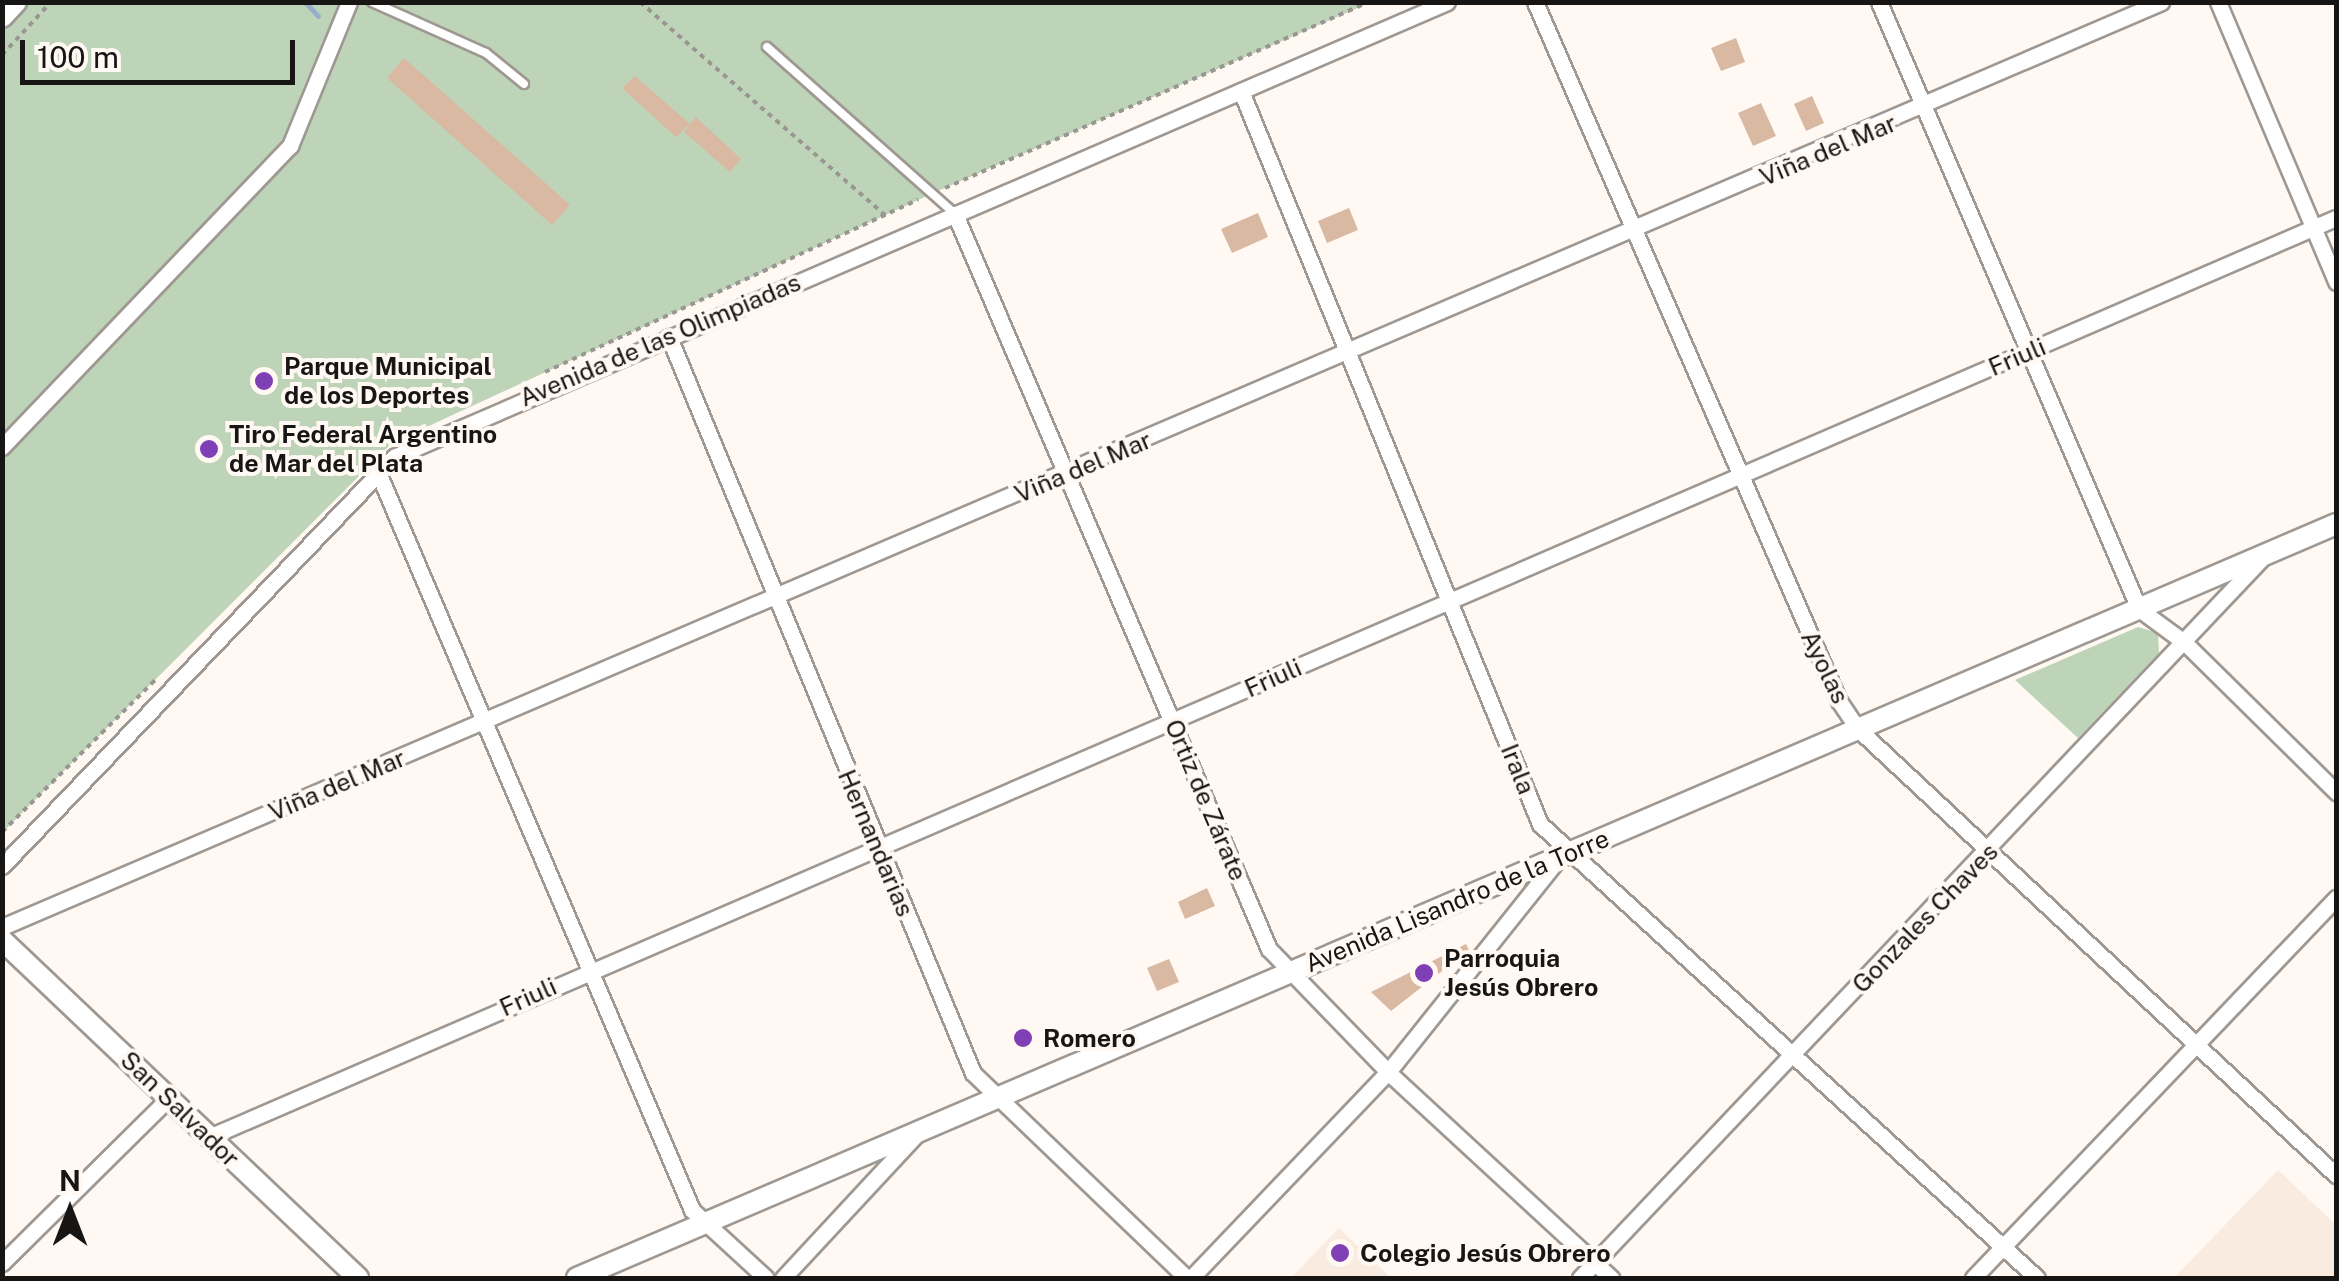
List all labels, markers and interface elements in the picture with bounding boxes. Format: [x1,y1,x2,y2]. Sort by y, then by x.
scale bar [25,20,300,82]
text: 100 m [37,39,119,75]
street label: Viña del Mar [1755,108,1901,192]
street label: Avenida de las Olimpiadas [515,267,805,413]
street label: Friuli [1984,332,2050,382]
place label: Parque Municipal de los Deportes [284,352,492,411]
marker: Parque Municipal de los Deportes [253,370,275,392]
place label: Tiro Federal Argentino de Mar del Plata [229,420,497,479]
street label: Viña del Mar [1010,425,1156,509]
marker: Tiro Federal Argentino de Mar del Plata [198,438,220,460]
street label: Ayolas [1795,626,1855,708]
street label: Friuli [1240,652,1306,704]
street label: Ortiz de Zárate [1158,715,1254,885]
street label: Irala [1494,740,1542,798]
street label: Viña del Mar [264,743,410,827]
street label: Hernandarias [832,765,920,921]
street label: Avenida Lisandro de la Torre [1300,823,1614,979]
street label: Gonzales Chaves [1846,837,2004,999]
place label: Parroquia Jesús Obrero [1444,944,1599,1003]
marker: Parroquia Jesús Obrero [1413,962,1435,984]
street label: Friuli [495,971,561,1023]
place label: Romero [1043,1023,1136,1053]
marker: Romero [1012,1027,1034,1049]
street label: San Salvador [114,1045,246,1173]
north arrow [20,1161,120,1261]
text: N [59,1164,81,1197]
place label: Colegio Jesús Obrero [1360,1238,1611,1268]
marker: Colegio Jesús Obrero [1329,1242,1351,1264]

